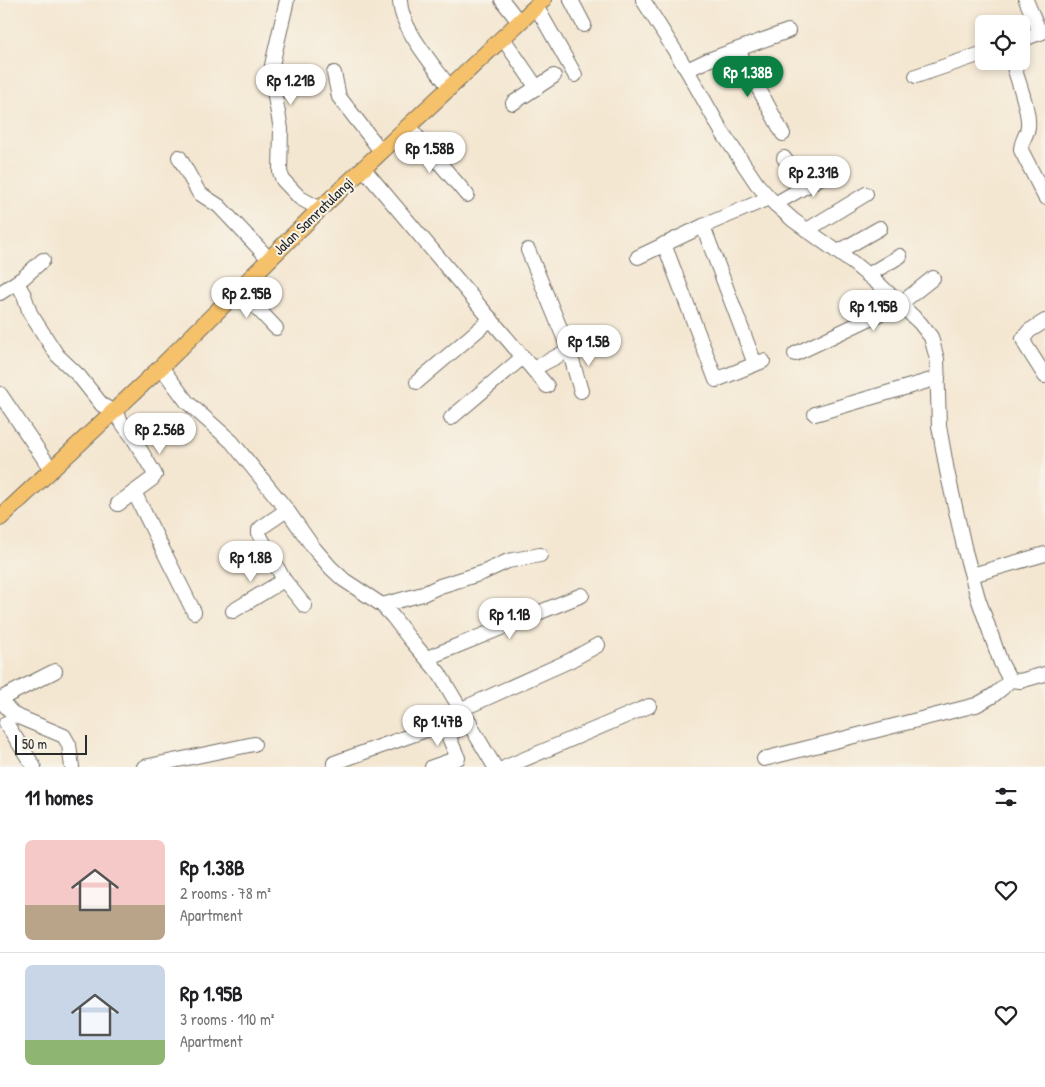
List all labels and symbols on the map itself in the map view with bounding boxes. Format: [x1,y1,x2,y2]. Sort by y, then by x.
pin: Rp 1.38B [696,56,800,98]
pin: Rp 1.21B [239,64,343,106]
pin: Rp 1.58B [378,132,482,174]
pin: Rp 2.31B [762,156,866,198]
street label: Jalan Samratulangi [268,172,358,260]
pin: Rp 2.95B [195,276,299,319]
pin: Rp 1.95B [822,290,926,332]
pin: Rp 1.5B [543,324,635,367]
pin: Rp 2.56B [108,412,212,455]
pin: Rp 1.8B [205,540,297,583]
pin: Rp 1.1B [464,598,556,640]
pin: Rp 1.47B [386,704,490,747]
scale bar [15,732,88,755]

